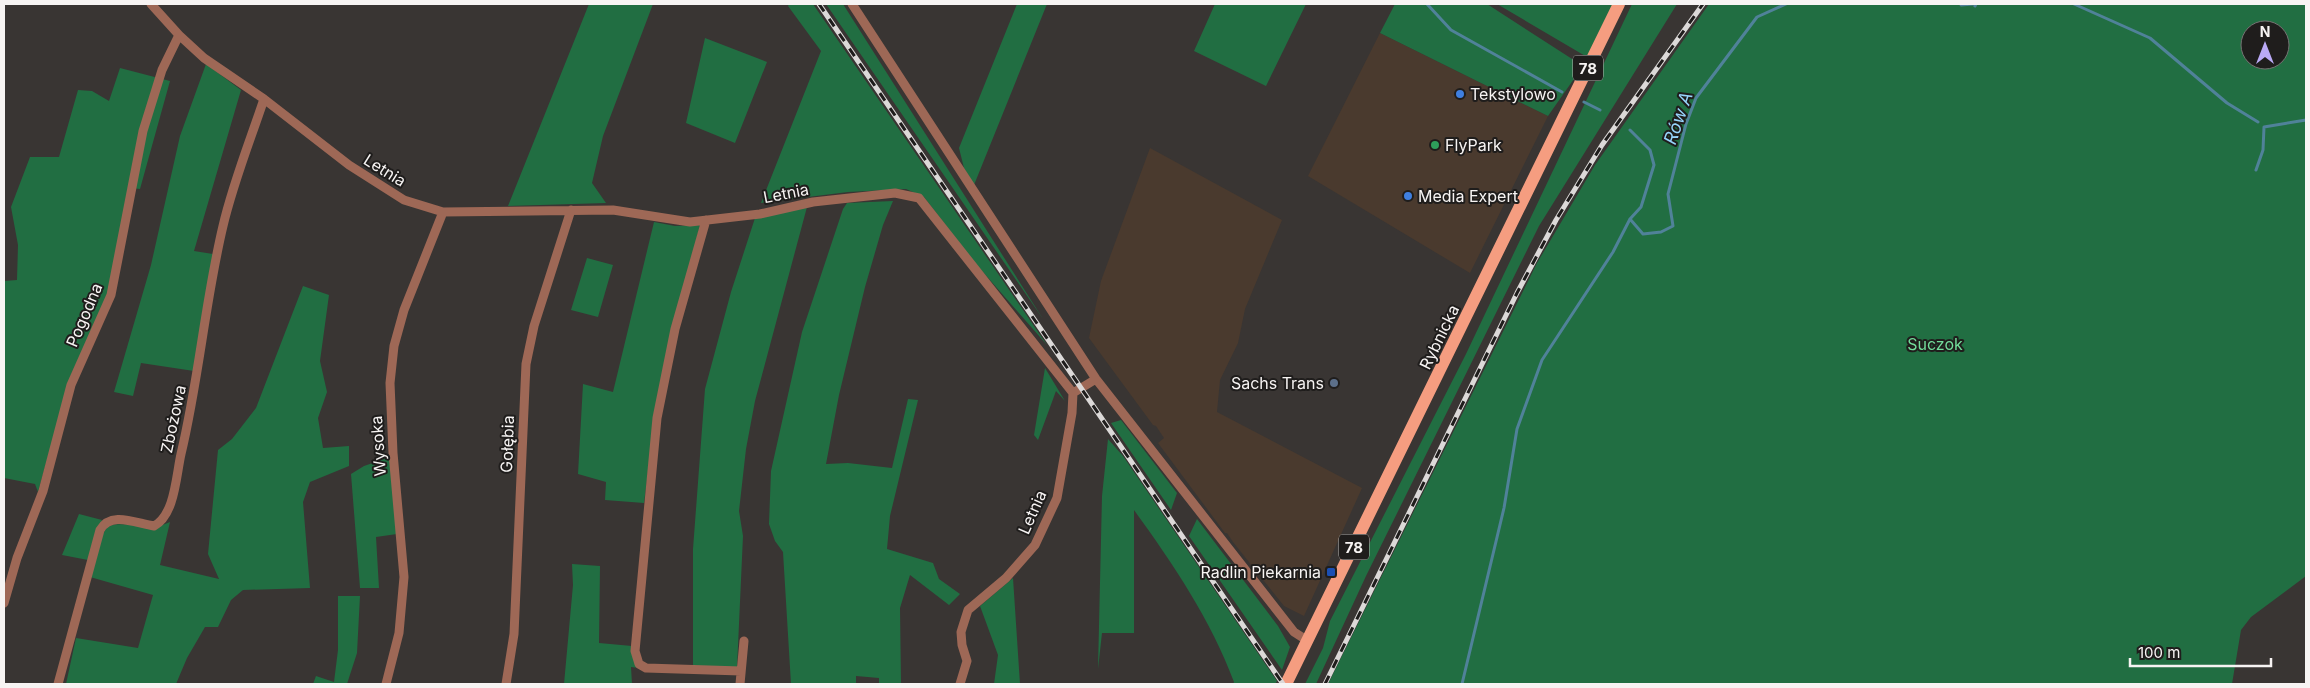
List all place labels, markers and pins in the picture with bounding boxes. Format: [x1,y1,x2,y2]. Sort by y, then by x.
place label: Tekstylowo [1470,84,1556,104]
marker: Tekstylowo [1454,88,1466,100]
place label: FlyPark [1445,135,1502,155]
marker: FlyPark [1429,139,1441,151]
place label: Media Expert [1418,186,1518,206]
marker: Media Expert [1402,190,1414,202]
place label: Sachs Trans [1231,373,1324,393]
marker: Sachs Trans [1328,377,1340,389]
place label: Radlin Piekarnia [1201,562,1321,582]
marker: Radlin Piekarnia [1325,566,1337,578]

